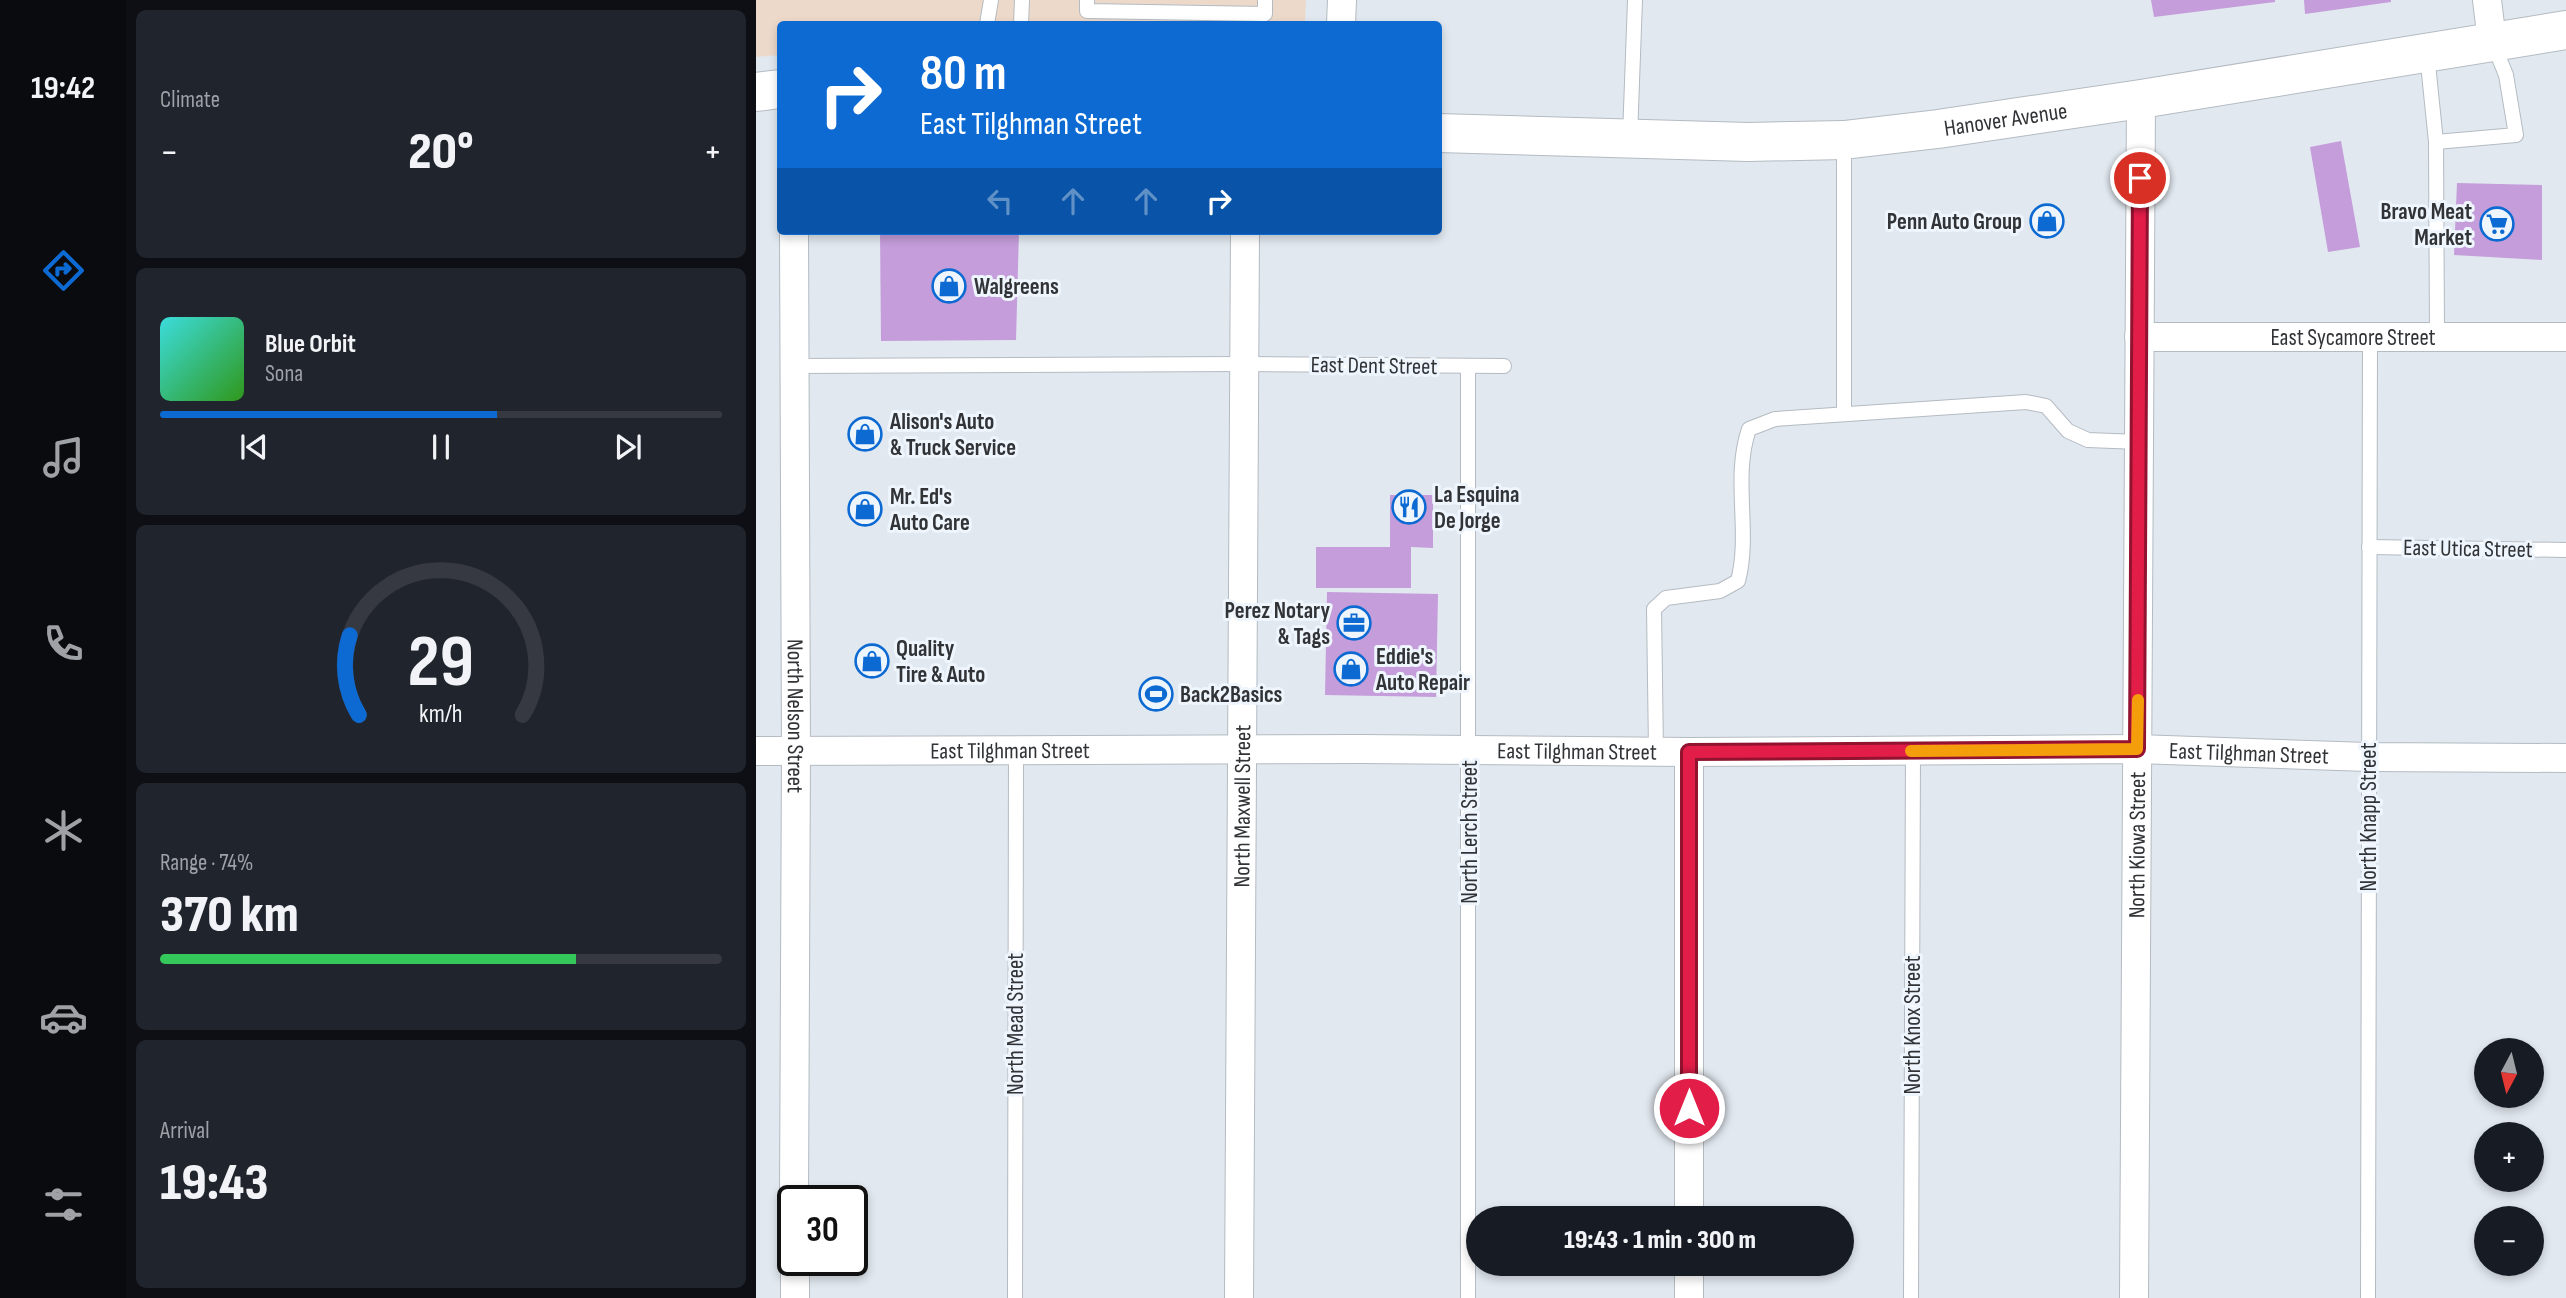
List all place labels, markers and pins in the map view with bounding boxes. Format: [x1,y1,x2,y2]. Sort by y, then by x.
pin [2110,148,2170,208]
place label: Bravo Meat Market [2381,198,2472,252]
shop icon: Penn Auto Group [2028,202,2066,240]
supermarket icon: Bravo Meat Market [2478,205,2516,243]
place label: Penn Auto Group [1887,208,2022,236]
shop icon: Walgreens [930,267,968,305]
place label: Walgreens [974,273,1059,301]
place label: Alison's Auto & Truck Service [889,408,1016,462]
shop icon: Alison's Auto & Truck Service [846,415,884,453]
place label: La Esquina De Jorge [1434,481,1519,535]
place label: Mr. Ed's Auto Care [889,483,970,537]
restaurant icon: La Esquina De Jorge [1390,488,1428,526]
shop icon: Mr. Ed's Auto Care [846,490,884,528]
place label: Perez Notary & Tags [1224,597,1330,651]
office icon: Perez Notary & Tags [1335,604,1373,642]
place label: Quality Tire & Auto [896,635,985,689]
shop icon: Quality Tire & Auto [853,642,891,680]
place label: Eddie's Auto Repair [1375,643,1470,697]
shop icon: Eddie's Auto Repair [1332,650,1370,688]
sports icon: Back2Basics [1137,675,1175,713]
place label: Back2Basics [1180,681,1283,709]

